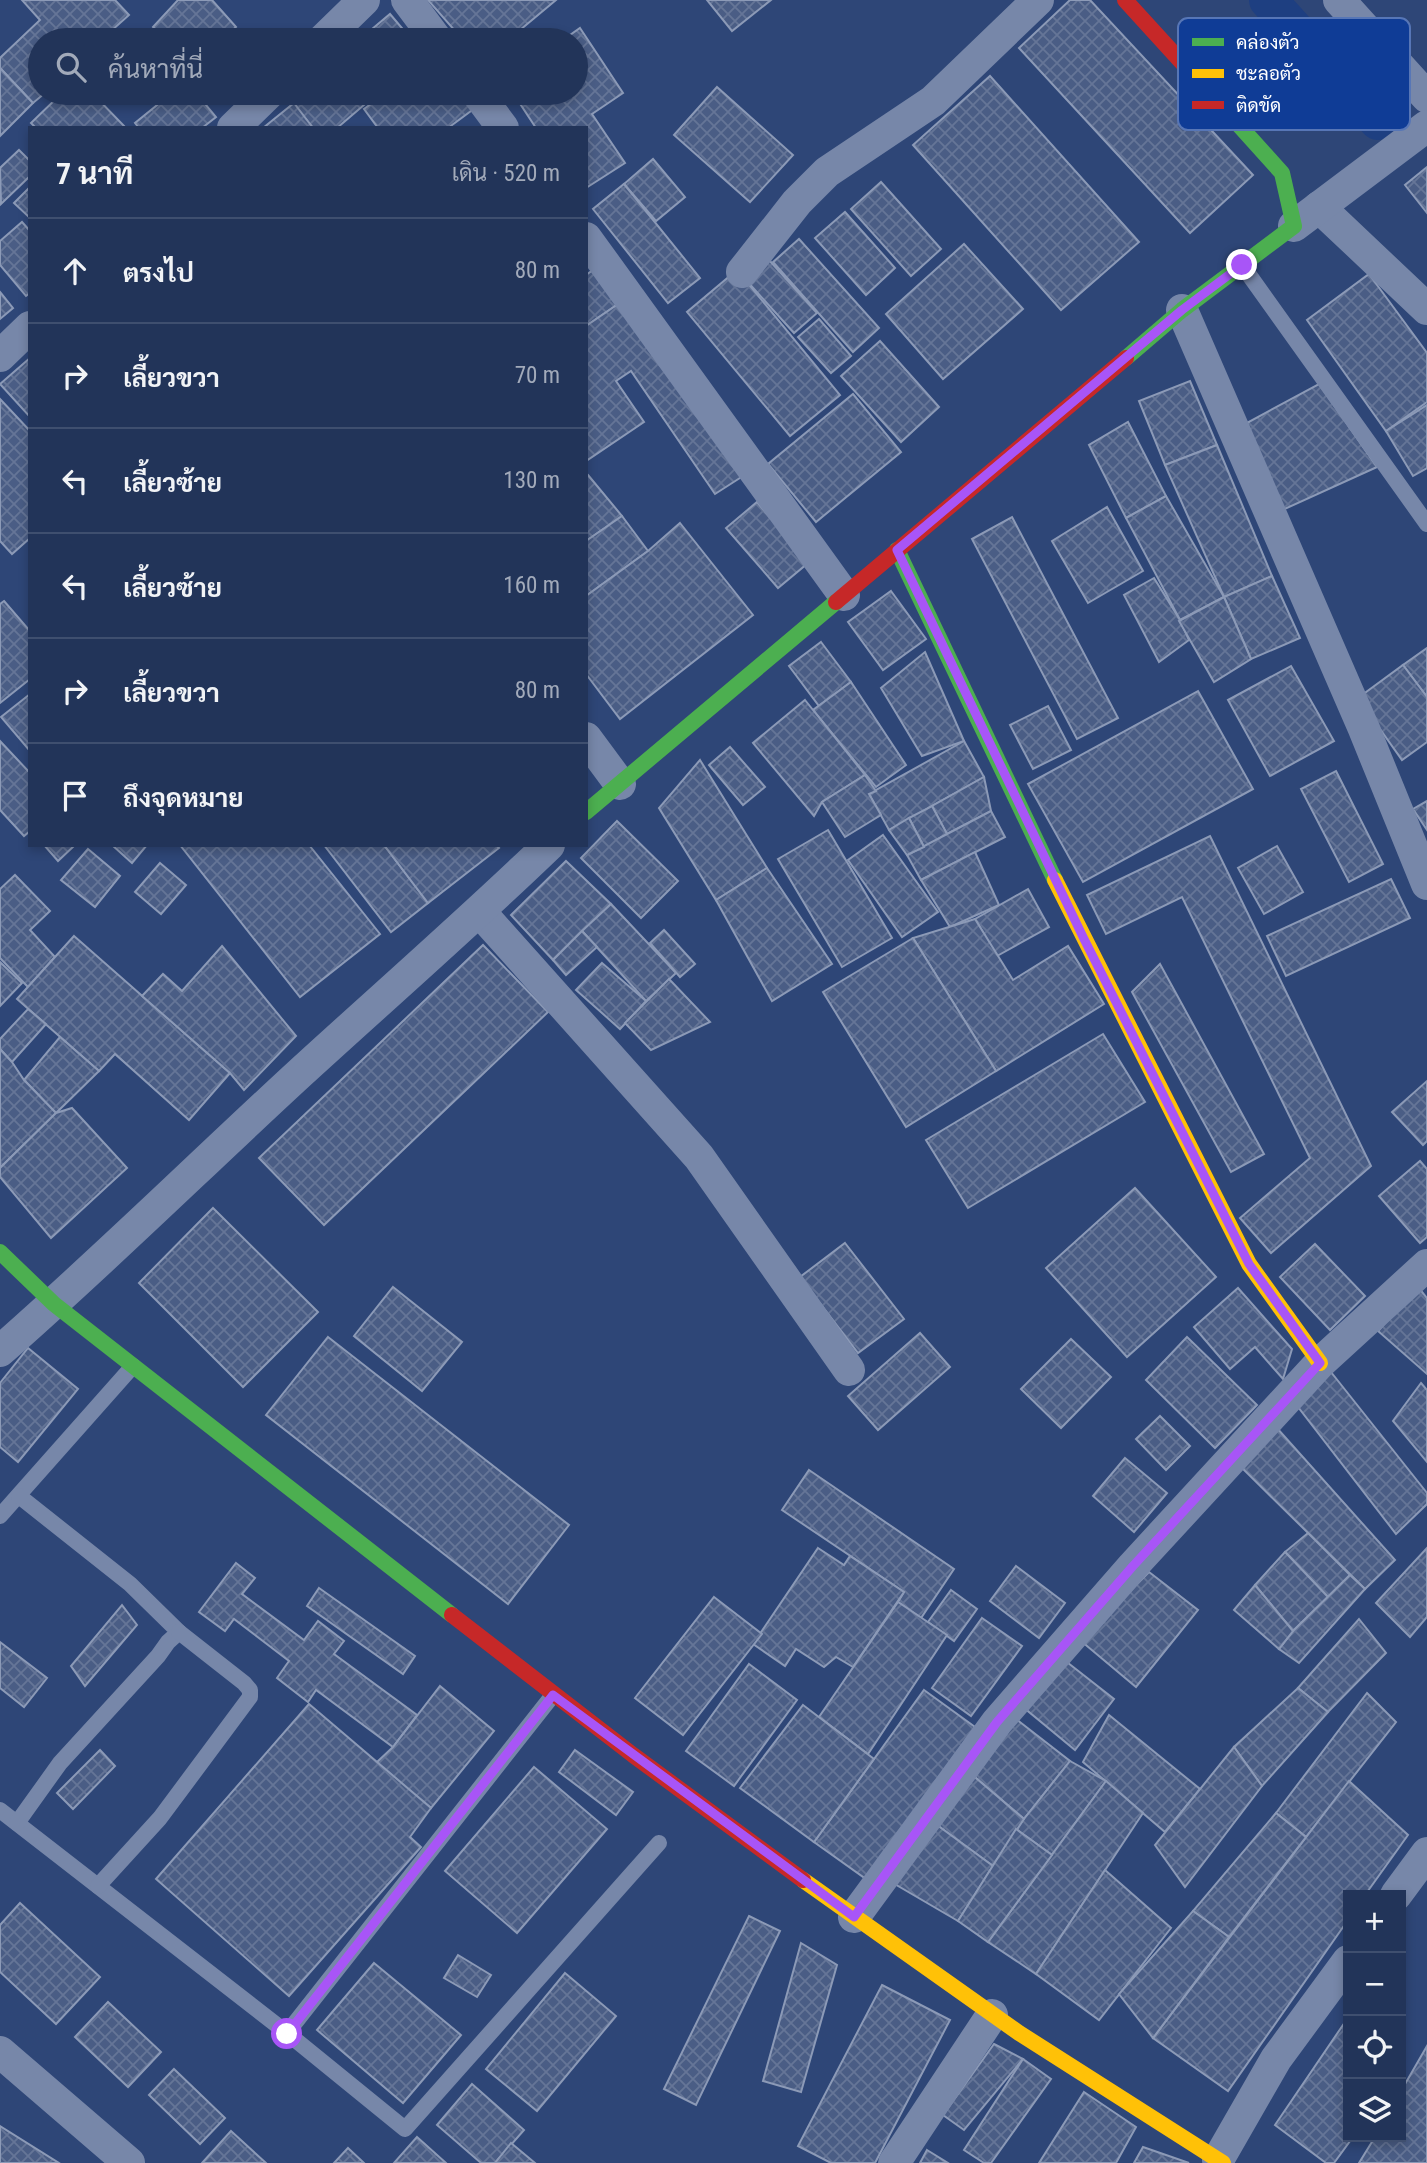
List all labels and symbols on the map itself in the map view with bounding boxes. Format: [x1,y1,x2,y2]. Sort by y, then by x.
legend [1178,18,1410,130]
text: คล่องตัว [1236,31,1300,54]
text: ชะลอตัว [1236,62,1301,85]
text: ติดขัด [1236,94,1281,117]
route end [1226,249,1257,280]
route start [271,2018,302,2049]

